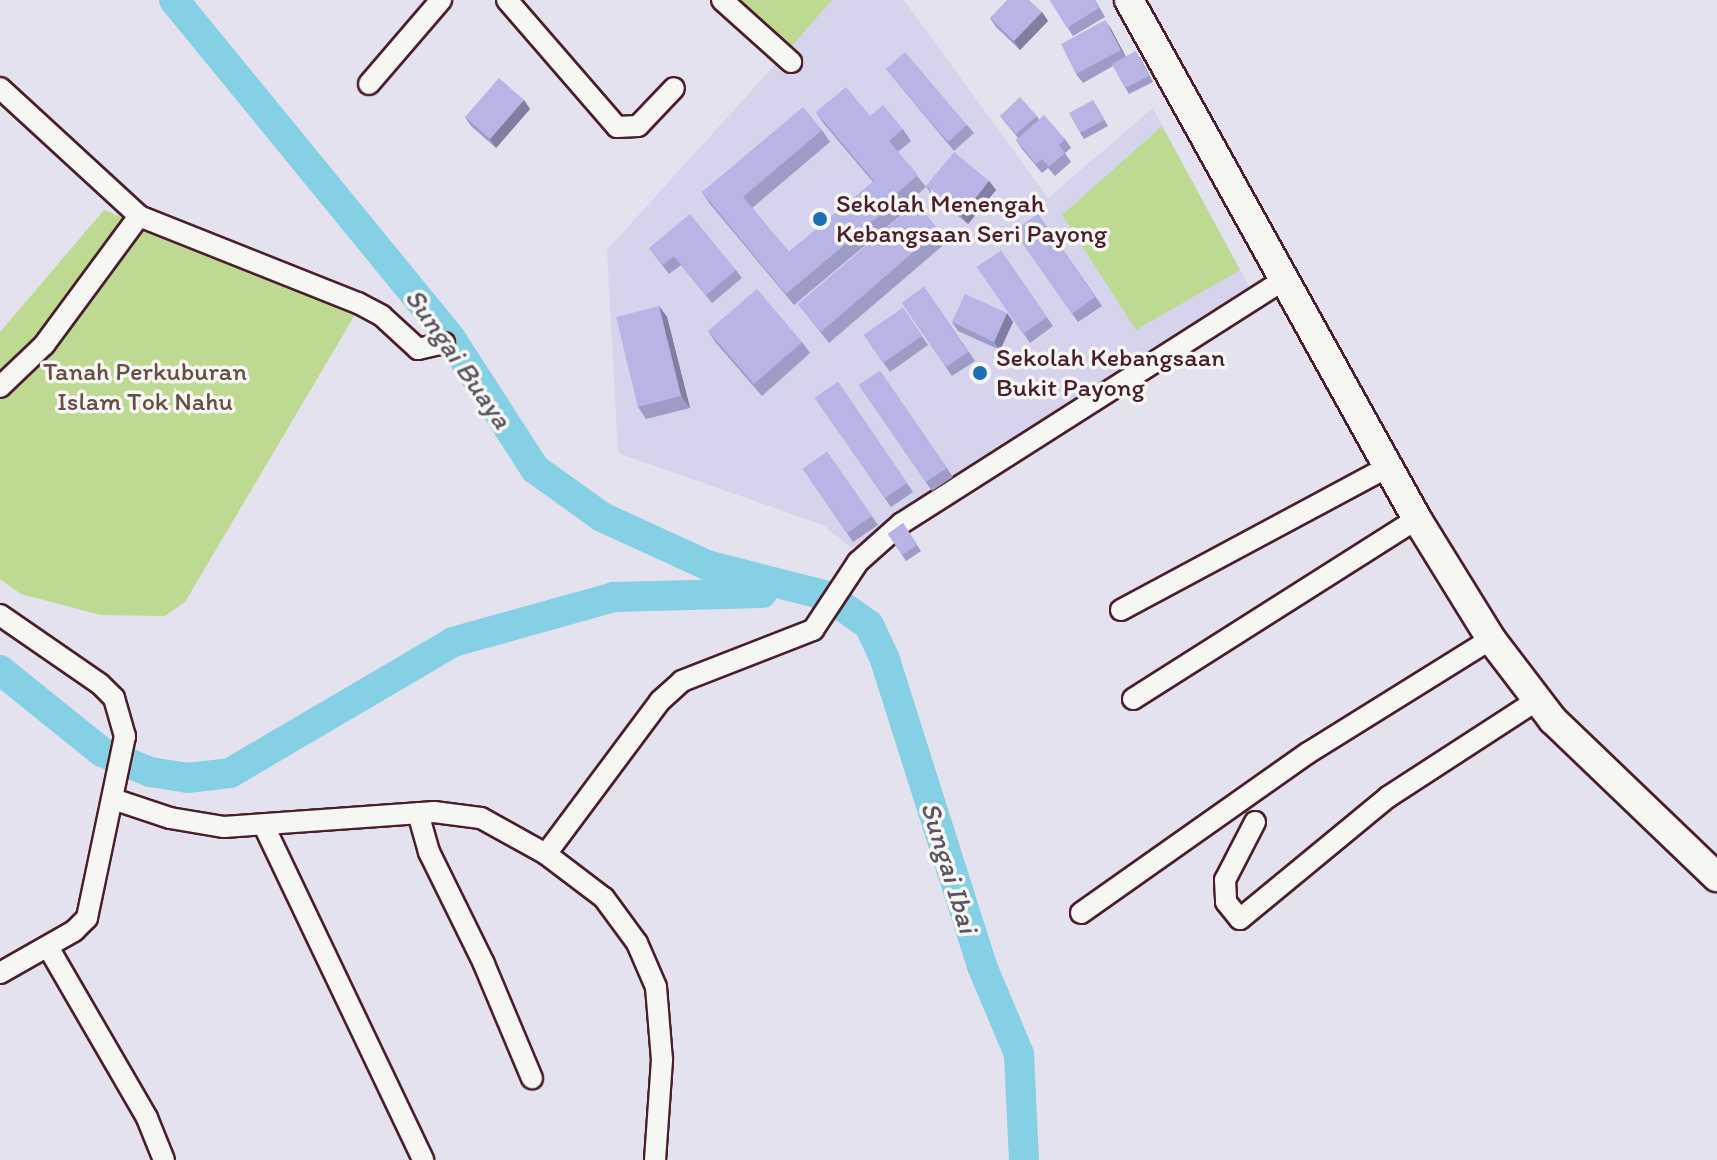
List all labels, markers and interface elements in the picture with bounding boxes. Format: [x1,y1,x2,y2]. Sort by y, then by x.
place label: Sekolah Menengah Kebangsaan Seri Payong [836,188,1106,250]
marker: Sekolah Menengah Kebangsaan Seri Payong [811,210,829,228]
water label: Sungai Buaya [398,281,520,435]
place label: Sekolah Kebangsaan Bukit Payong [996,342,1225,404]
park label: Tanah Perkuburan Islam Tok Nahu [44,356,246,418]
marker: Sekolah Kebangsaan Bukit Payong [971,364,989,382]
water label: Sungai Ibai [914,797,986,937]

